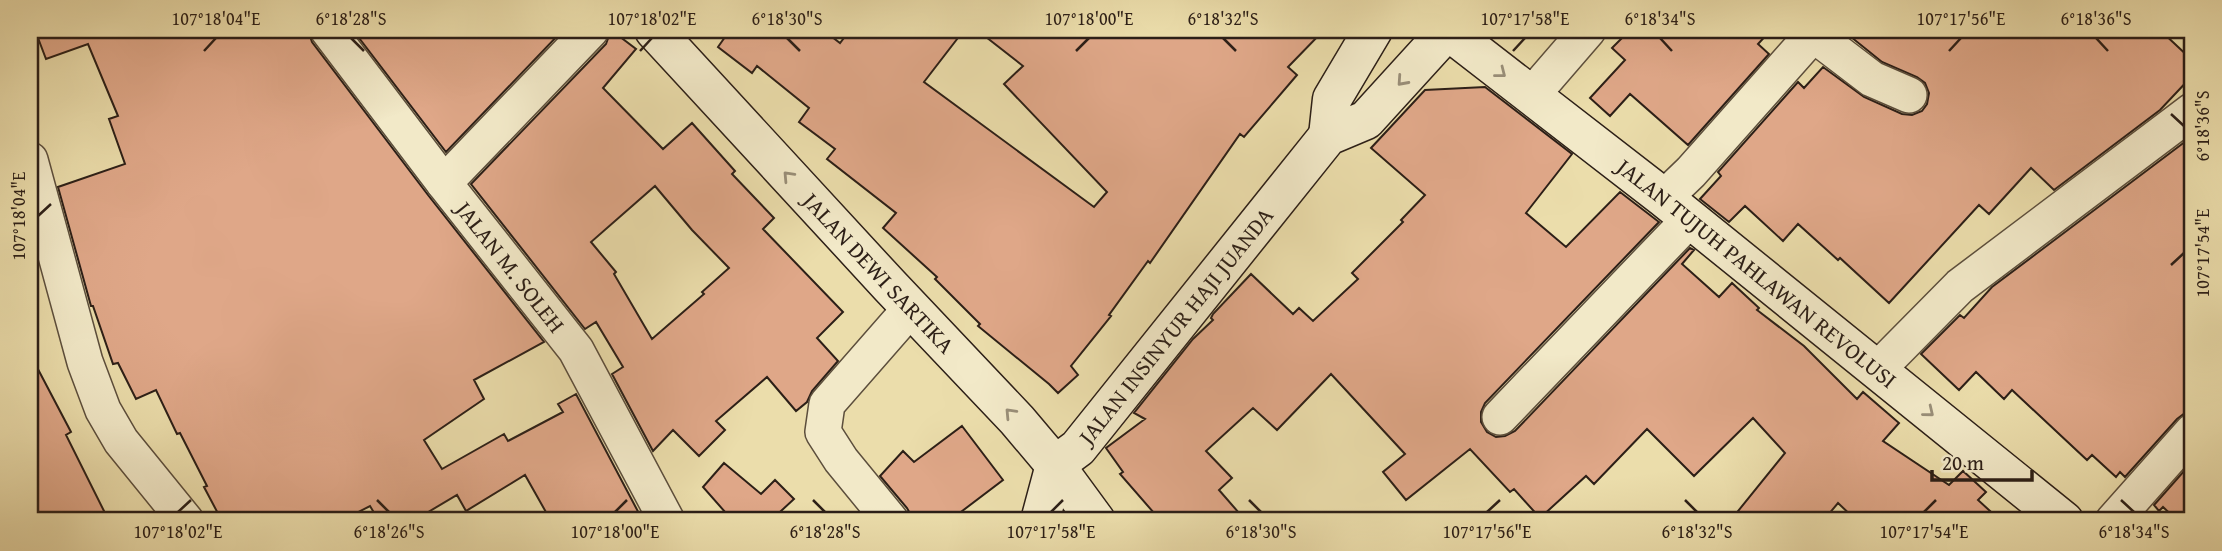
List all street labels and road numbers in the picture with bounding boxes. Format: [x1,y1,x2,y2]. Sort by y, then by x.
street label: JALAN TUJUH PAHLAWAN REVOLUSI [1608,149,1904,396]
street label: JALAN DEWI SARTIKA [794,183,963,361]
street label: JALAN M. SOLEH [447,192,573,339]
street label: JALAN INSINYUR HAJI JUANDA [1068,200,1281,454]

